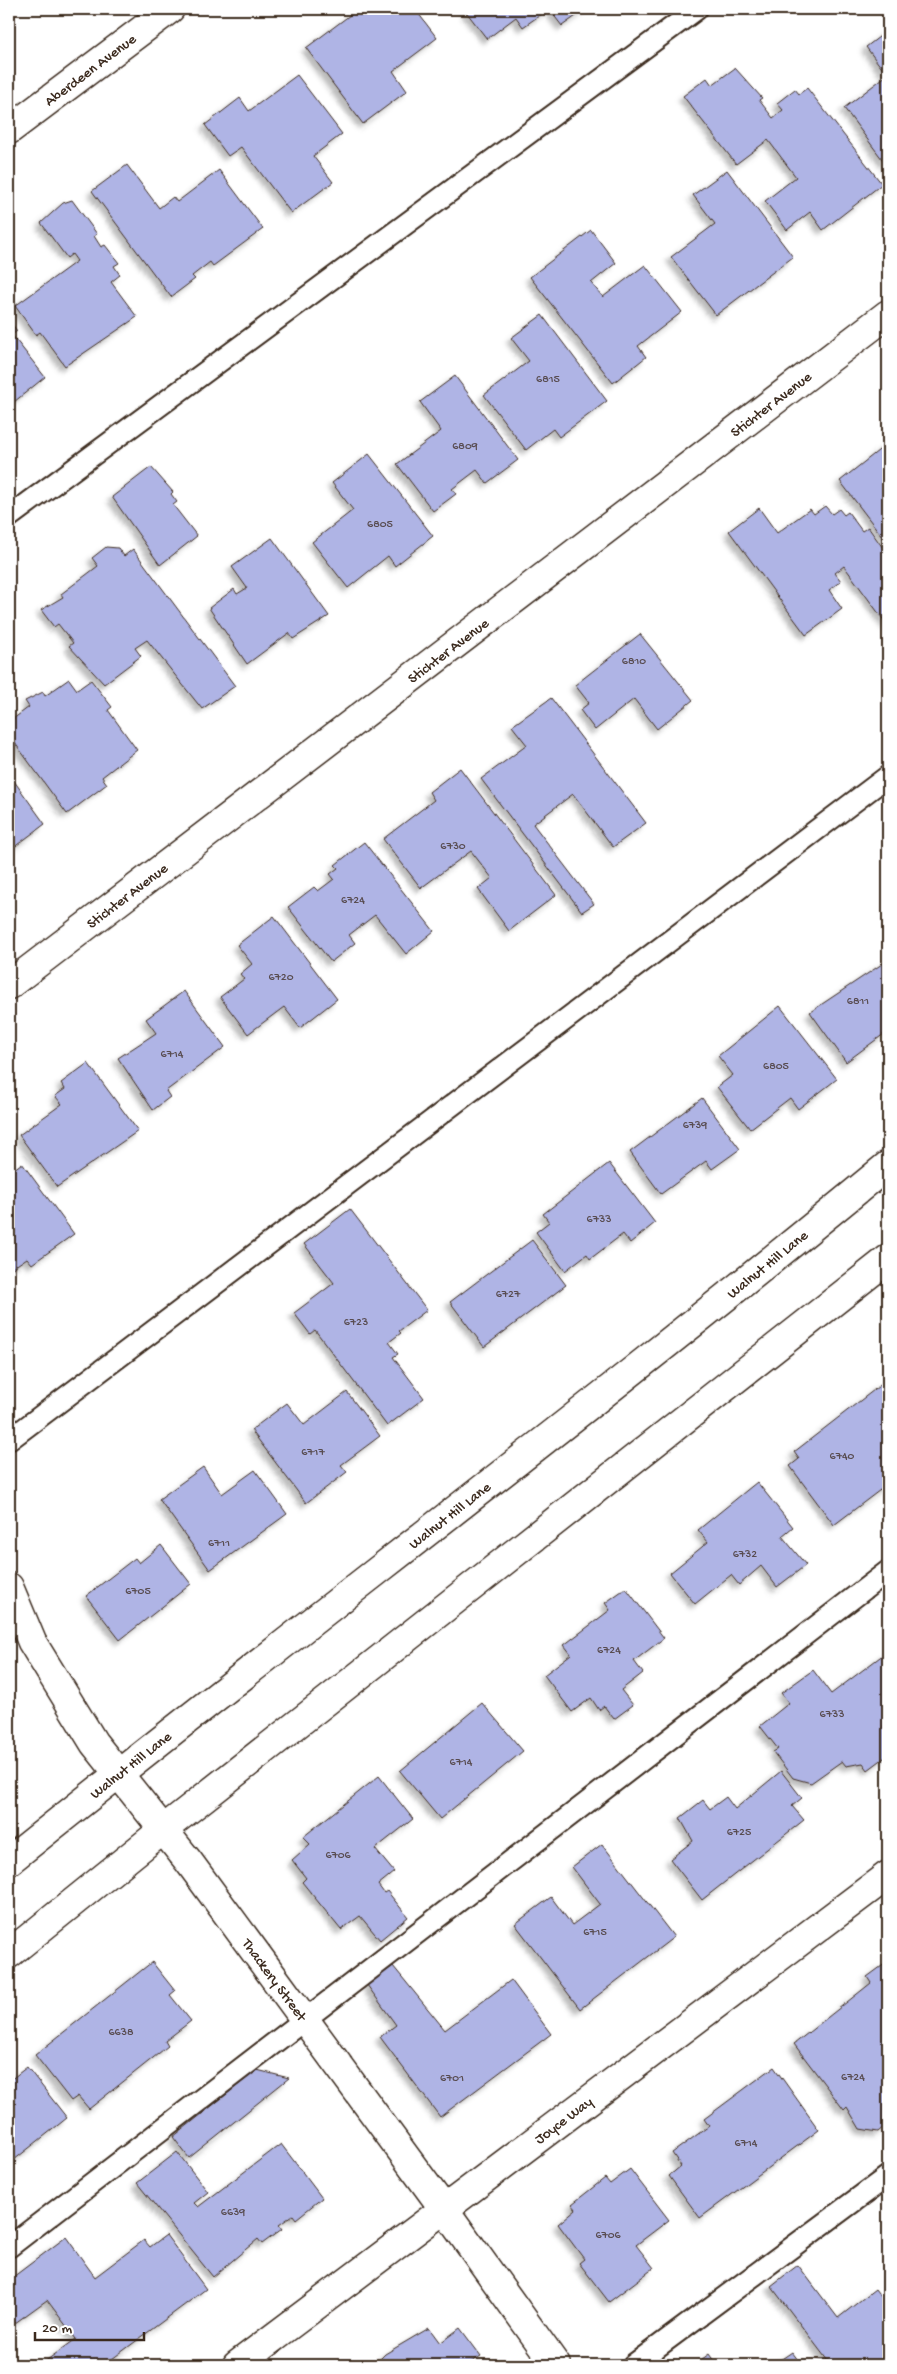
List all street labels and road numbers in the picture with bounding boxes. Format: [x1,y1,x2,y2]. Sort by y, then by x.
street label: Aberdeen Avenue [42,31,141,111]
street label: Stichter Avenue [728,368,816,442]
street label: Stichter Avenue [405,615,493,688]
street label: Stichter Avenue [84,860,172,934]
street label: Walnut Hill Lane [724,1227,813,1303]
street label: Walnut Hill Lane [406,1479,495,1554]
street label: Walnut Hill Lane [87,1728,176,1804]
street label: Thackery Street [237,1935,311,2027]
street label: Joyce Way [532,2093,597,2149]

